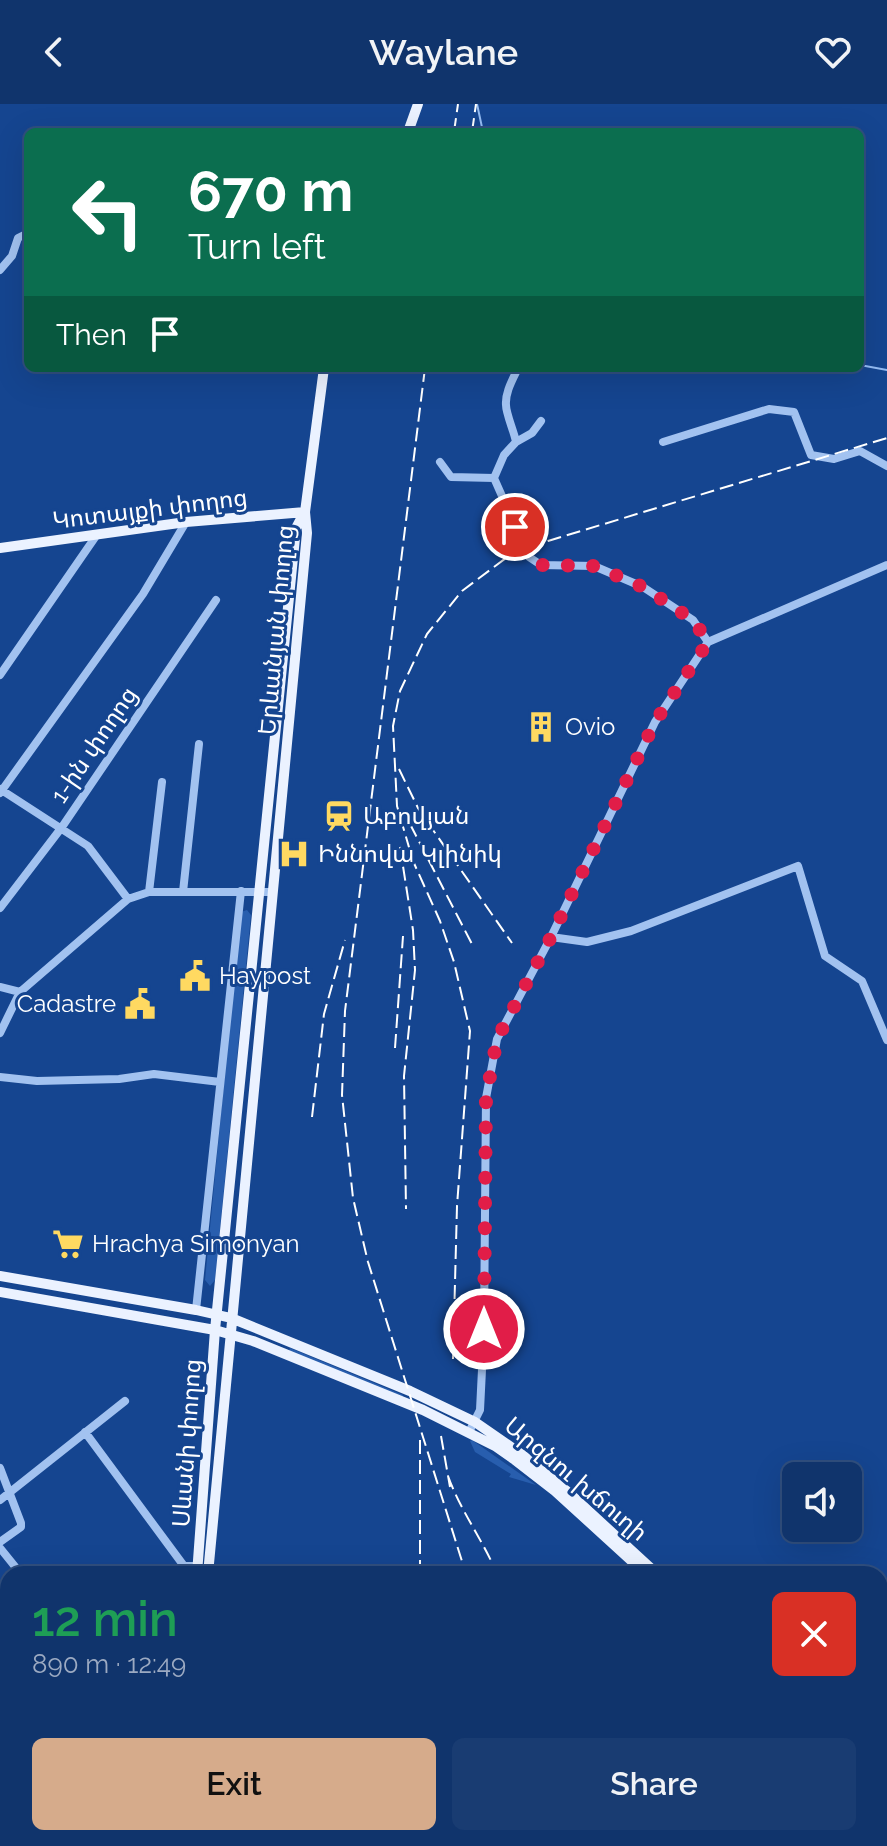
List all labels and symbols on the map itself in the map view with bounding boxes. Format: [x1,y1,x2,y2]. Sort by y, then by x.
street label: Կոտայքի փողոց [51,482,249,535]
pin [481,493,549,561]
street label: Երևանյան փողոց [252,524,299,736]
street label: 1-ին փողոց [44,681,143,808]
building icon: Ovio [524,710,558,744]
place label: Ovio [565,712,615,741]
station icon: Աբովյան [322,799,356,833]
place label: Աբովյան [363,801,469,830]
hospital icon: Իննովա Կլինիկ [277,837,311,871]
place label: Իննովա Կլինիկ [318,839,502,868]
public building icon: Haypost [178,959,212,993]
place label: Haypost [219,961,311,990]
public building icon: Cadastre [123,987,157,1021]
place label: Cadastre [17,989,116,1018]
supermarket icon: Hrachya Simonyan [51,1227,85,1261]
place label: Hrachya Simonyan [92,1229,300,1258]
position arrow [442,1287,526,1371]
street label: Սևանի փողոց [166,1358,207,1528]
street label: Արզնու խճուղի [499,1410,654,1547]

